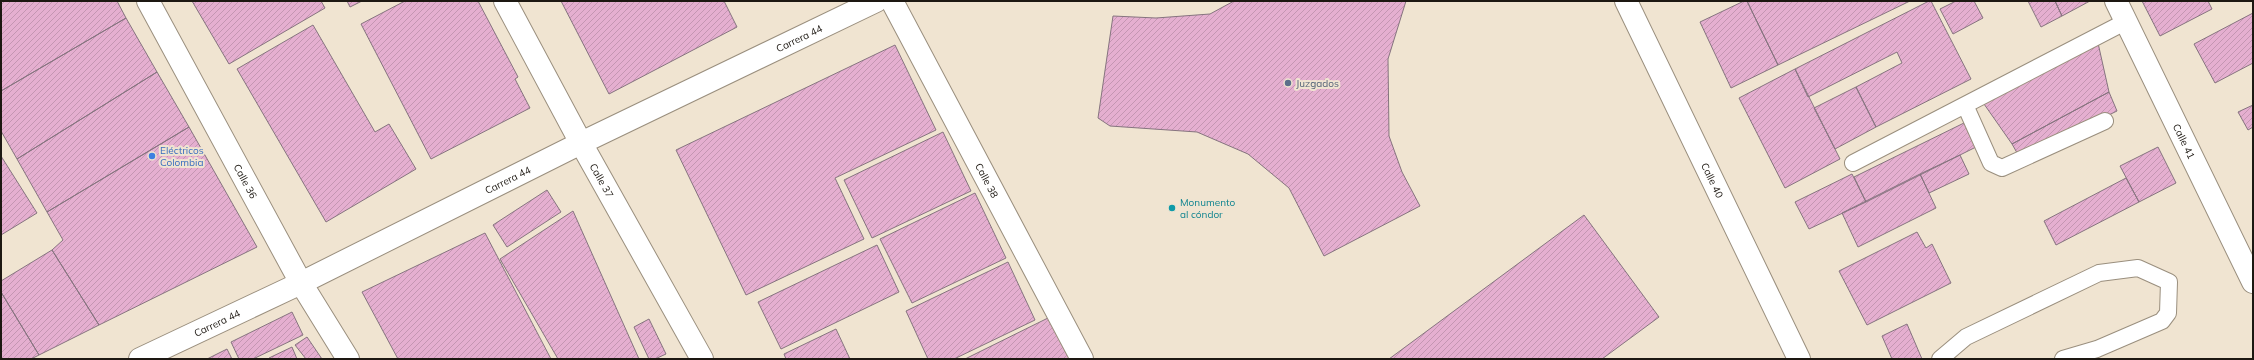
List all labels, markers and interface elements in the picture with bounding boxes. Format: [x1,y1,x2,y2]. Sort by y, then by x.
street label: Carrera 44 [774,21,824,55]
place label: Juzgados [1296,77,1339,90]
marker: Juzgados [1283,78,1293,88]
street label: Calle 41 [2170,121,2198,161]
place label: Eléctricos Colombia [160,144,204,169]
marker: Eléctricos Colombia [147,151,157,161]
street label: Calle 40 [1699,160,1727,200]
street label: Calle 37 [587,161,617,200]
street label: Calle 38 [973,161,1002,200]
street label: Calle 36 [231,162,260,201]
street label: Carrera 44 [483,163,533,197]
place label: Monumento al cóndor [1180,196,1235,221]
marker: Monumento al cóndor [1167,203,1177,213]
street label: Carrera 44 [192,306,242,339]

